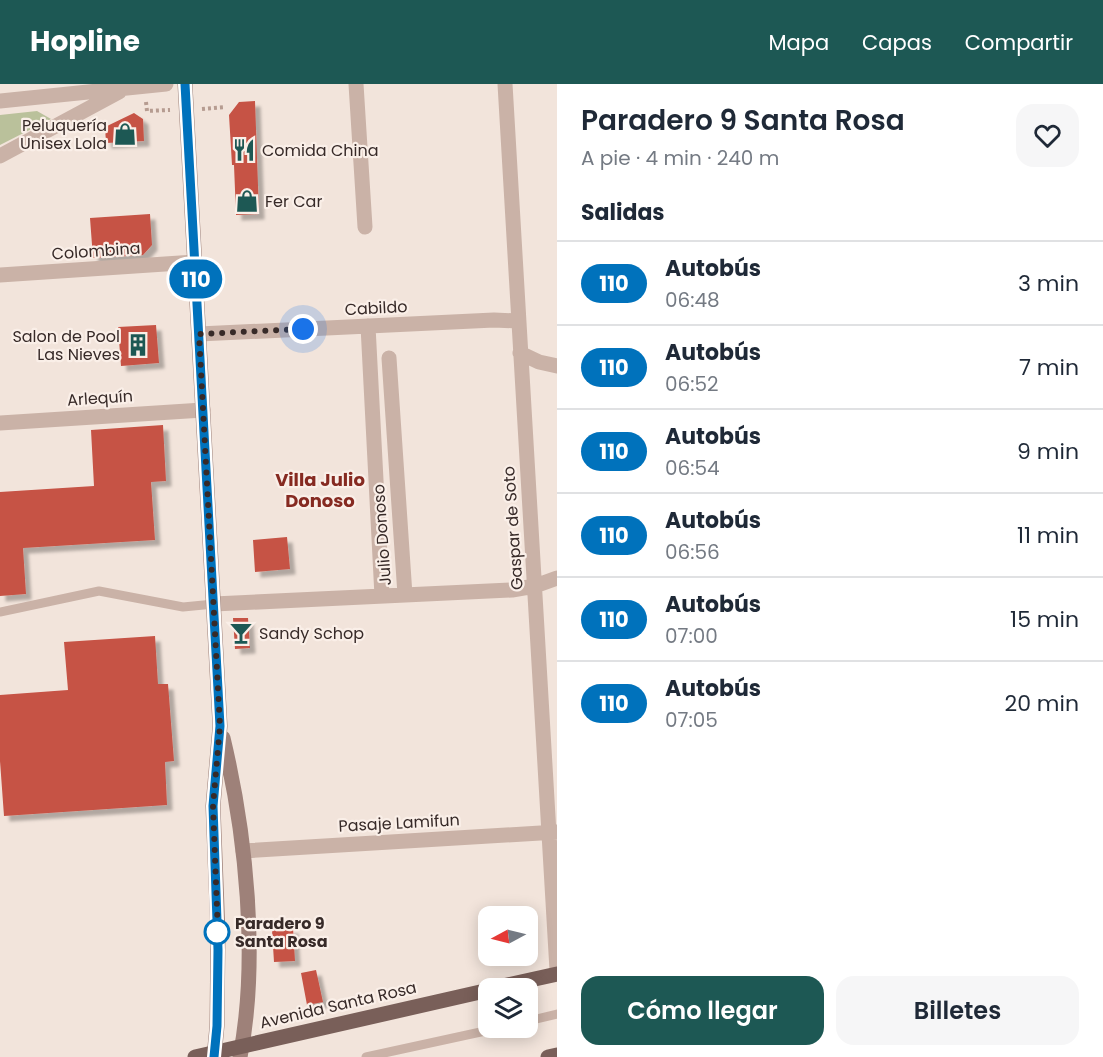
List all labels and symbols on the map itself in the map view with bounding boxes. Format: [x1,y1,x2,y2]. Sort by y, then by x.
place label: Peluquería Unisex Lola [20,114,107,155]
shop icon: Peluquería Unisex Lola [112,121,138,147]
restaurant icon: Comida China [231,137,257,163]
place label: Comida China [262,139,379,162]
shop icon: Fer Car [234,188,260,214]
place label: Fer Car [265,190,322,213]
street label: Colombina [51,236,141,266]
line badge: 110 [162,260,230,298]
street label: Cabildo [344,295,408,321]
your location [288,314,318,344]
place label: Salon de Pool Las Nieves [12,325,120,366]
building icon: Salon de Pool Las Nieves [125,332,151,358]
street label: Arlequín [66,384,134,412]
street label: Gaspar de Soto [497,465,529,591]
district label: Villa Julio Donoso [275,467,365,513]
street label: Julio Donoso [367,483,397,587]
bar icon: Sandy Schop [228,620,254,646]
place label: Sandy Schop [259,622,364,645]
street label: Pasaje Lamifun [338,808,460,838]
north arrow [478,906,538,966]
place label: Paradero 9 Santa Rosa [235,912,328,953]
marker: Paradero 9 Santa Rosa [204,919,230,945]
street label: Avenida Santa Rosa [257,976,419,1034]

